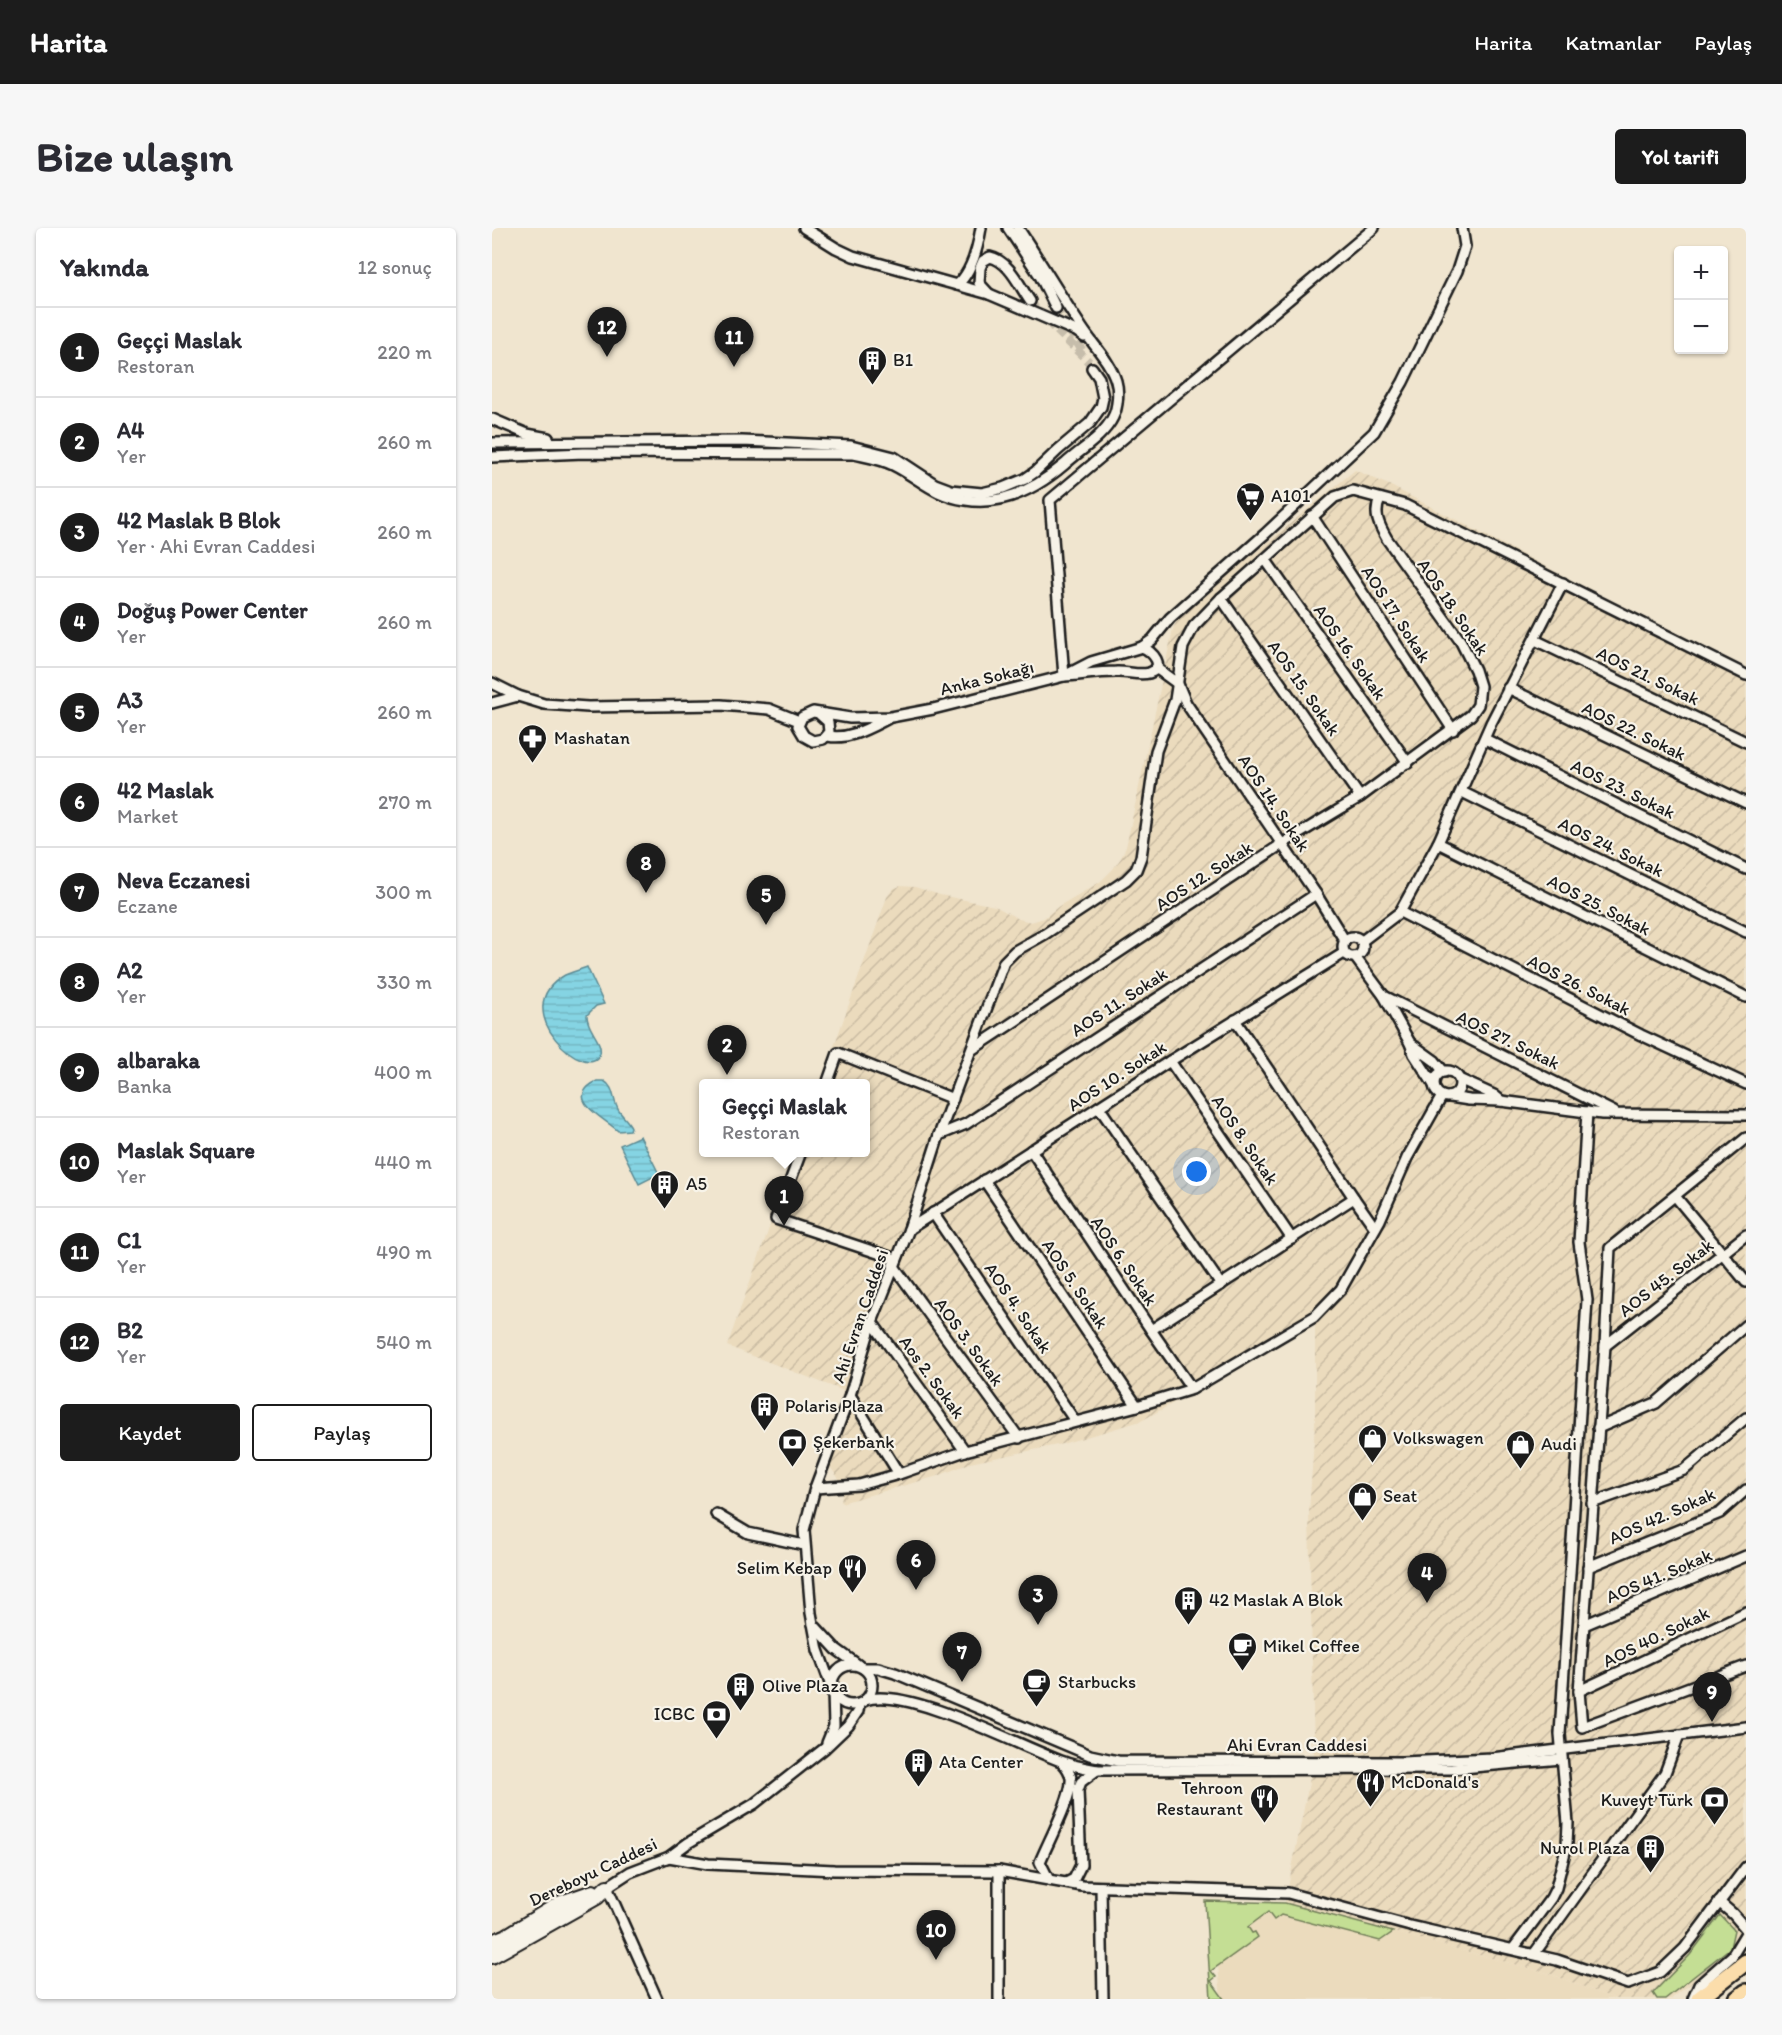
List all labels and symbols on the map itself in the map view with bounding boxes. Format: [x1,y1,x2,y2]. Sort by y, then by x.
pin: 12 [588,308,626,357]
pin: 11 [714,318,754,367]
building icon: B1 [856,344,888,386]
place label: B1 [893,349,913,371]
supermarket icon: A101 [1234,480,1266,522]
place label: A101 [1271,485,1310,507]
street label: AOS 18. Sokak [1413,554,1493,660]
street label: AOS 17. Sokak [1357,561,1435,667]
street label: AOS 16. Sokak [1309,600,1391,704]
street label: AOS 15. Sokak [1263,636,1345,740]
street label: AOS 21. Sokak [1593,642,1703,710]
street label: Anka Sokağı [938,656,1036,700]
street label: AOS 22. Sokak [1578,696,1690,766]
pharmacy icon: Mashatan [517,722,549,764]
place label: Mashatan [554,727,630,749]
street label: AOS 14. Sokak [1233,750,1315,856]
street label: AOS 23. Sokak [1567,754,1679,824]
street label: AOS 24. Sokak [1555,812,1667,882]
street label: AOS 12. Sokak [1151,836,1257,916]
pin: 8 [626,844,666,893]
street label: AOS 25. Sokak [1544,870,1654,940]
pin: 5 [746,876,786,925]
street label: AOS 26. Sokak [1524,950,1634,1020]
street label: AOS 11. Sokak [1067,963,1171,1041]
street label: AOS 27. Sokak [1453,1006,1563,1074]
pin: 2 [708,1026,746,1075]
street label: AOS 10. Sokak [1064,1036,1170,1116]
street label: AOS 8. Sokak [1207,1091,1283,1189]
your location [1182,1157,1211,1186]
building icon: A5 [649,1168,681,1210]
place label: A5 [686,1173,707,1195]
pin: 1 [764,1176,804,1226]
street label: AOS 6. Sokak [1086,1212,1162,1310]
street label: AOS 45. Sokak [1614,1234,1718,1322]
street label: AOS 5. Sokak [1037,1235,1113,1333]
street label: Ahi Evran Caddesi [827,1246,893,1386]
street label: AOS 4. Sokak [980,1258,1056,1358]
street label: AOS 3. Sokak [930,1294,1008,1390]
street label: Aos 2. Sokak [894,1331,970,1423]
building icon: Polaris Plaza [748,1390,780,1432]
place label: Polaris Plaza [785,1395,883,1417]
shop icon: Volkswagen [1356,1422,1388,1464]
bank icon: Şekerbank [776,1426,808,1468]
place label: Volkswagen [1393,1427,1484,1449]
shop icon: Audi [1504,1428,1536,1470]
place label: Şekerbank [813,1431,895,1453]
place label: Audi [1541,1433,1577,1455]
shop icon: Seat [1346,1480,1378,1522]
street label: AOS 42. Sokak [1605,1483,1719,1549]
place label: Seat [1383,1485,1418,1507]
pin: 6 [896,1540,936,1590]
street label: AOS 41. Sokak [1603,1544,1715,1608]
restaurant icon: Selim Kebap [837,1552,869,1594]
pin: 4 [1408,1554,1446,1603]
place label: Selim Kebap [737,1557,832,1579]
pin: 3 [1018,1576,1058,1625]
building icon: 42 Maslak A Blok [1172,1584,1204,1626]
place label: 42 Maslak A Blok [1209,1589,1343,1611]
street label: AOS 40. Sokak [1599,1602,1713,1672]
cafe icon: Mikel Coffee [1226,1630,1258,1672]
pin: 7 [942,1632,982,1682]
place label: Mikel Coffee [1263,1635,1360,1657]
cafe icon: Starbucks [1021,1666,1053,1708]
building icon: Olive Plaza [725,1670,757,1712]
place label: Starbucks [1058,1671,1136,1693]
pin: 9 [1692,1672,1732,1722]
place label: Olive Plaza [762,1675,849,1697]
bank icon: ICBC [700,1698,732,1740]
place label: ICBC [654,1703,695,1725]
street label: Ahi Evran Caddesi [1227,1734,1367,1756]
building icon: Ata Center [902,1746,934,1788]
place label: Ata Center [939,1751,1024,1773]
restaurant icon: McDonald's [1354,1766,1386,1808]
place label: McDonald's [1391,1771,1479,1793]
place label: Tehroon Restaurant [1157,1777,1243,1820]
restaurant icon: Tehroon Restaurant [1248,1782,1280,1824]
bank icon: Kuveyt Türk [1698,1784,1730,1826]
place label: Kuveyt Türk [1601,1789,1693,1811]
building icon: Nurol Plaza [1635,1832,1667,1874]
street label: Dereboyu Caddesi [526,1833,660,1911]
place label: Nurol Plaza [1540,1837,1631,1859]
pin: 10 [916,1910,956,1960]

